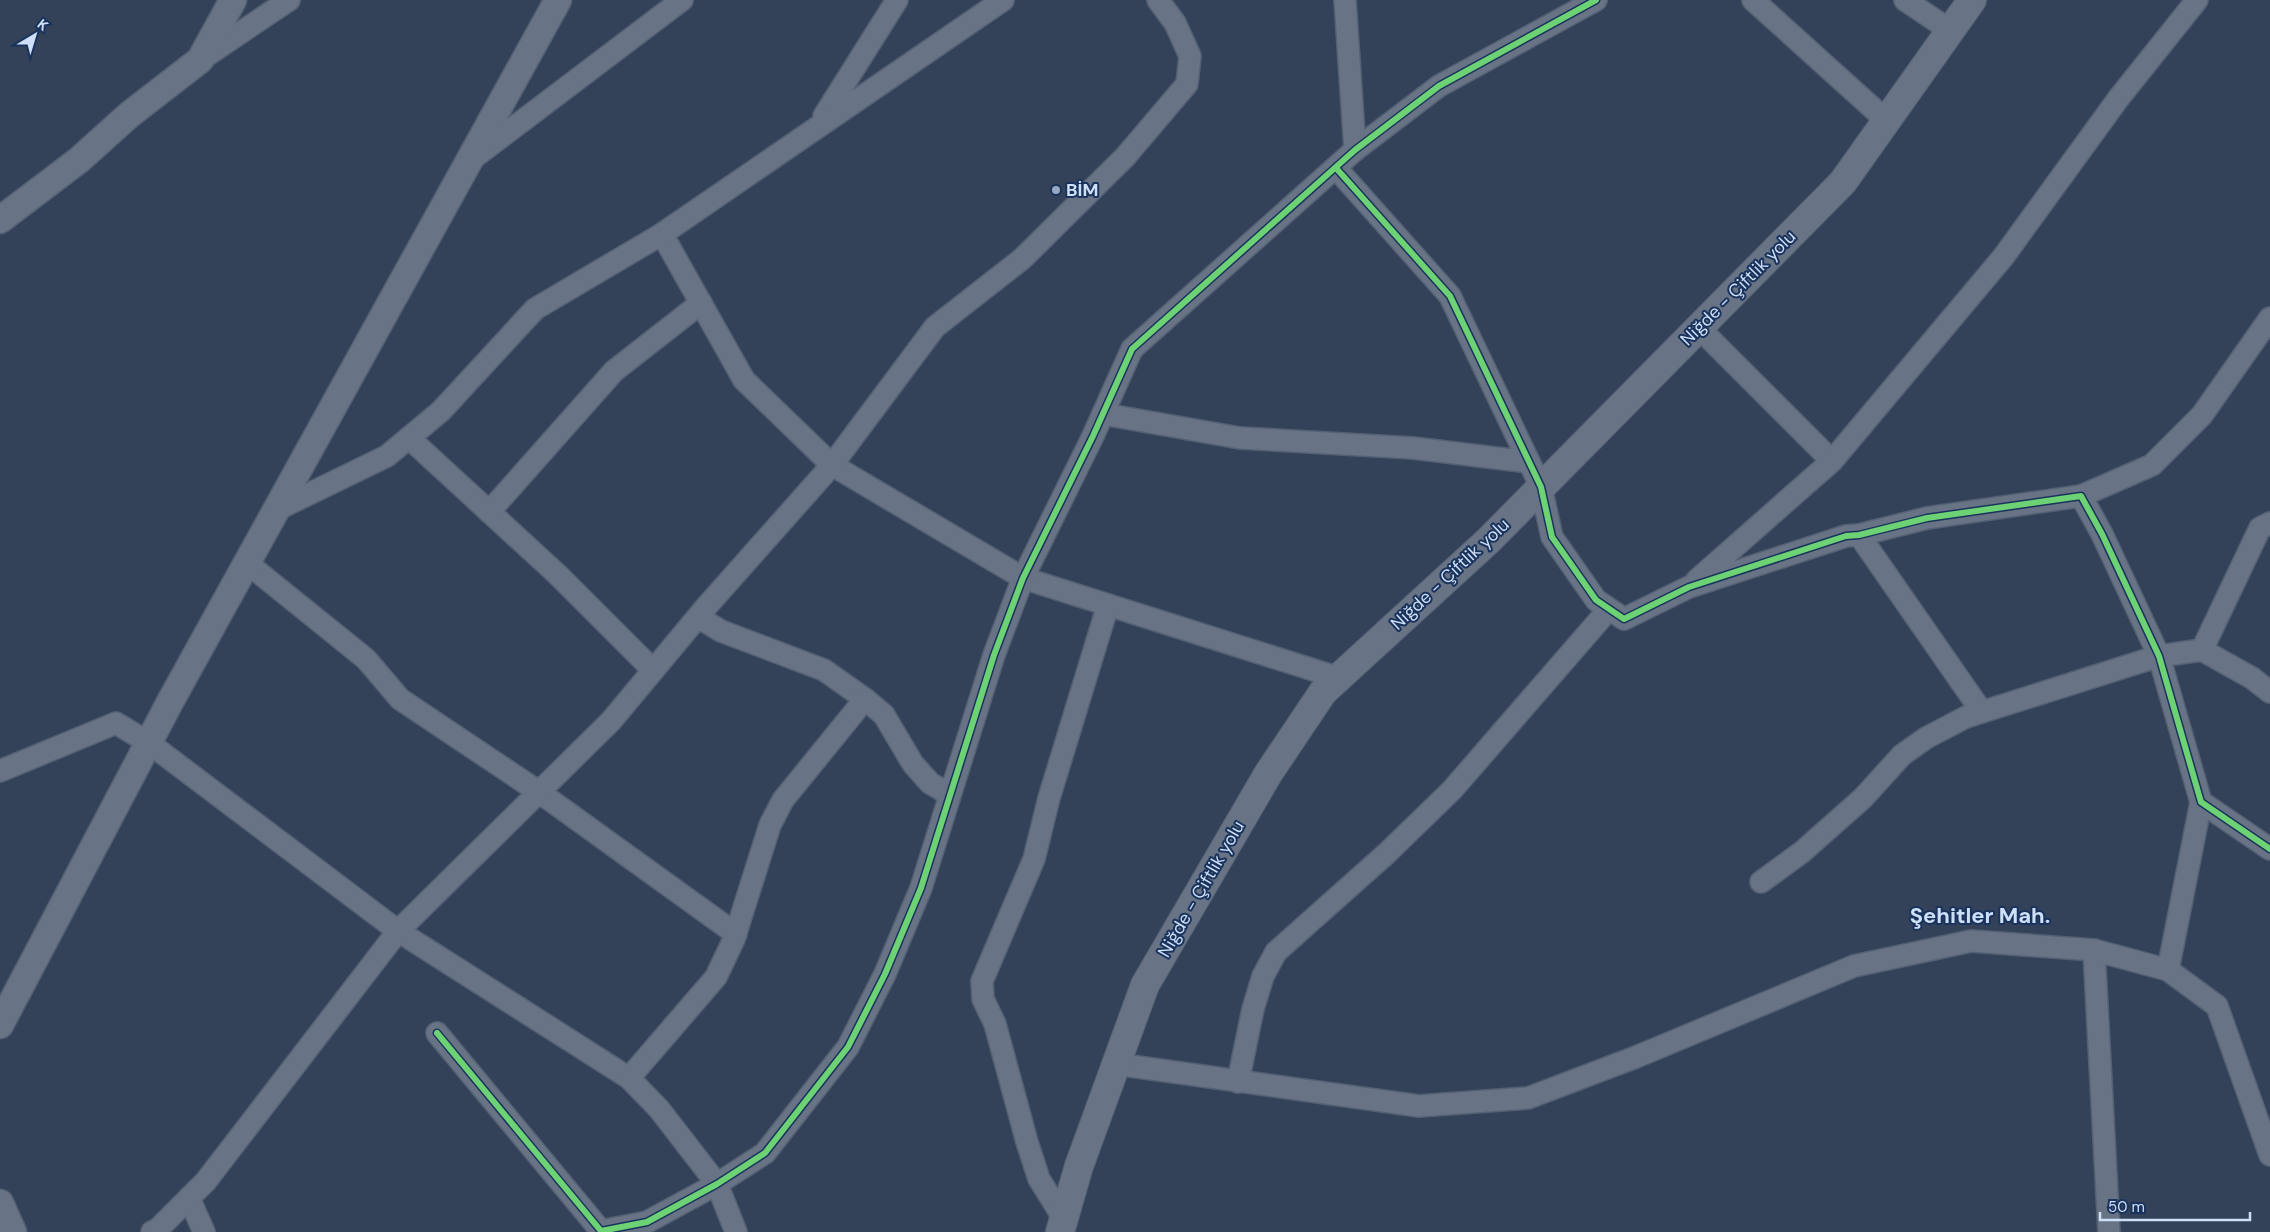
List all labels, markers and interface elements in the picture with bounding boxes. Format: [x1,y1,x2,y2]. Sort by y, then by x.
north arrow [10,10,60,60]
text: K [34,15,52,35]
place label: BİM [1066,178,1098,202]
marker: BİM [1050,184,1062,196]
street label: Niğde - Çiftlik yolu [1675,225,1801,351]
street label: Niğde - Çiftlik yolu [1385,513,1515,635]
street label: Niğde - Çiftlik yolu [1152,816,1250,962]
district label: Şehitler Mah. [1910,901,2050,930]
scale bar [2100,1190,2250,1222]
text: 50 m [2108,1197,2145,1217]

